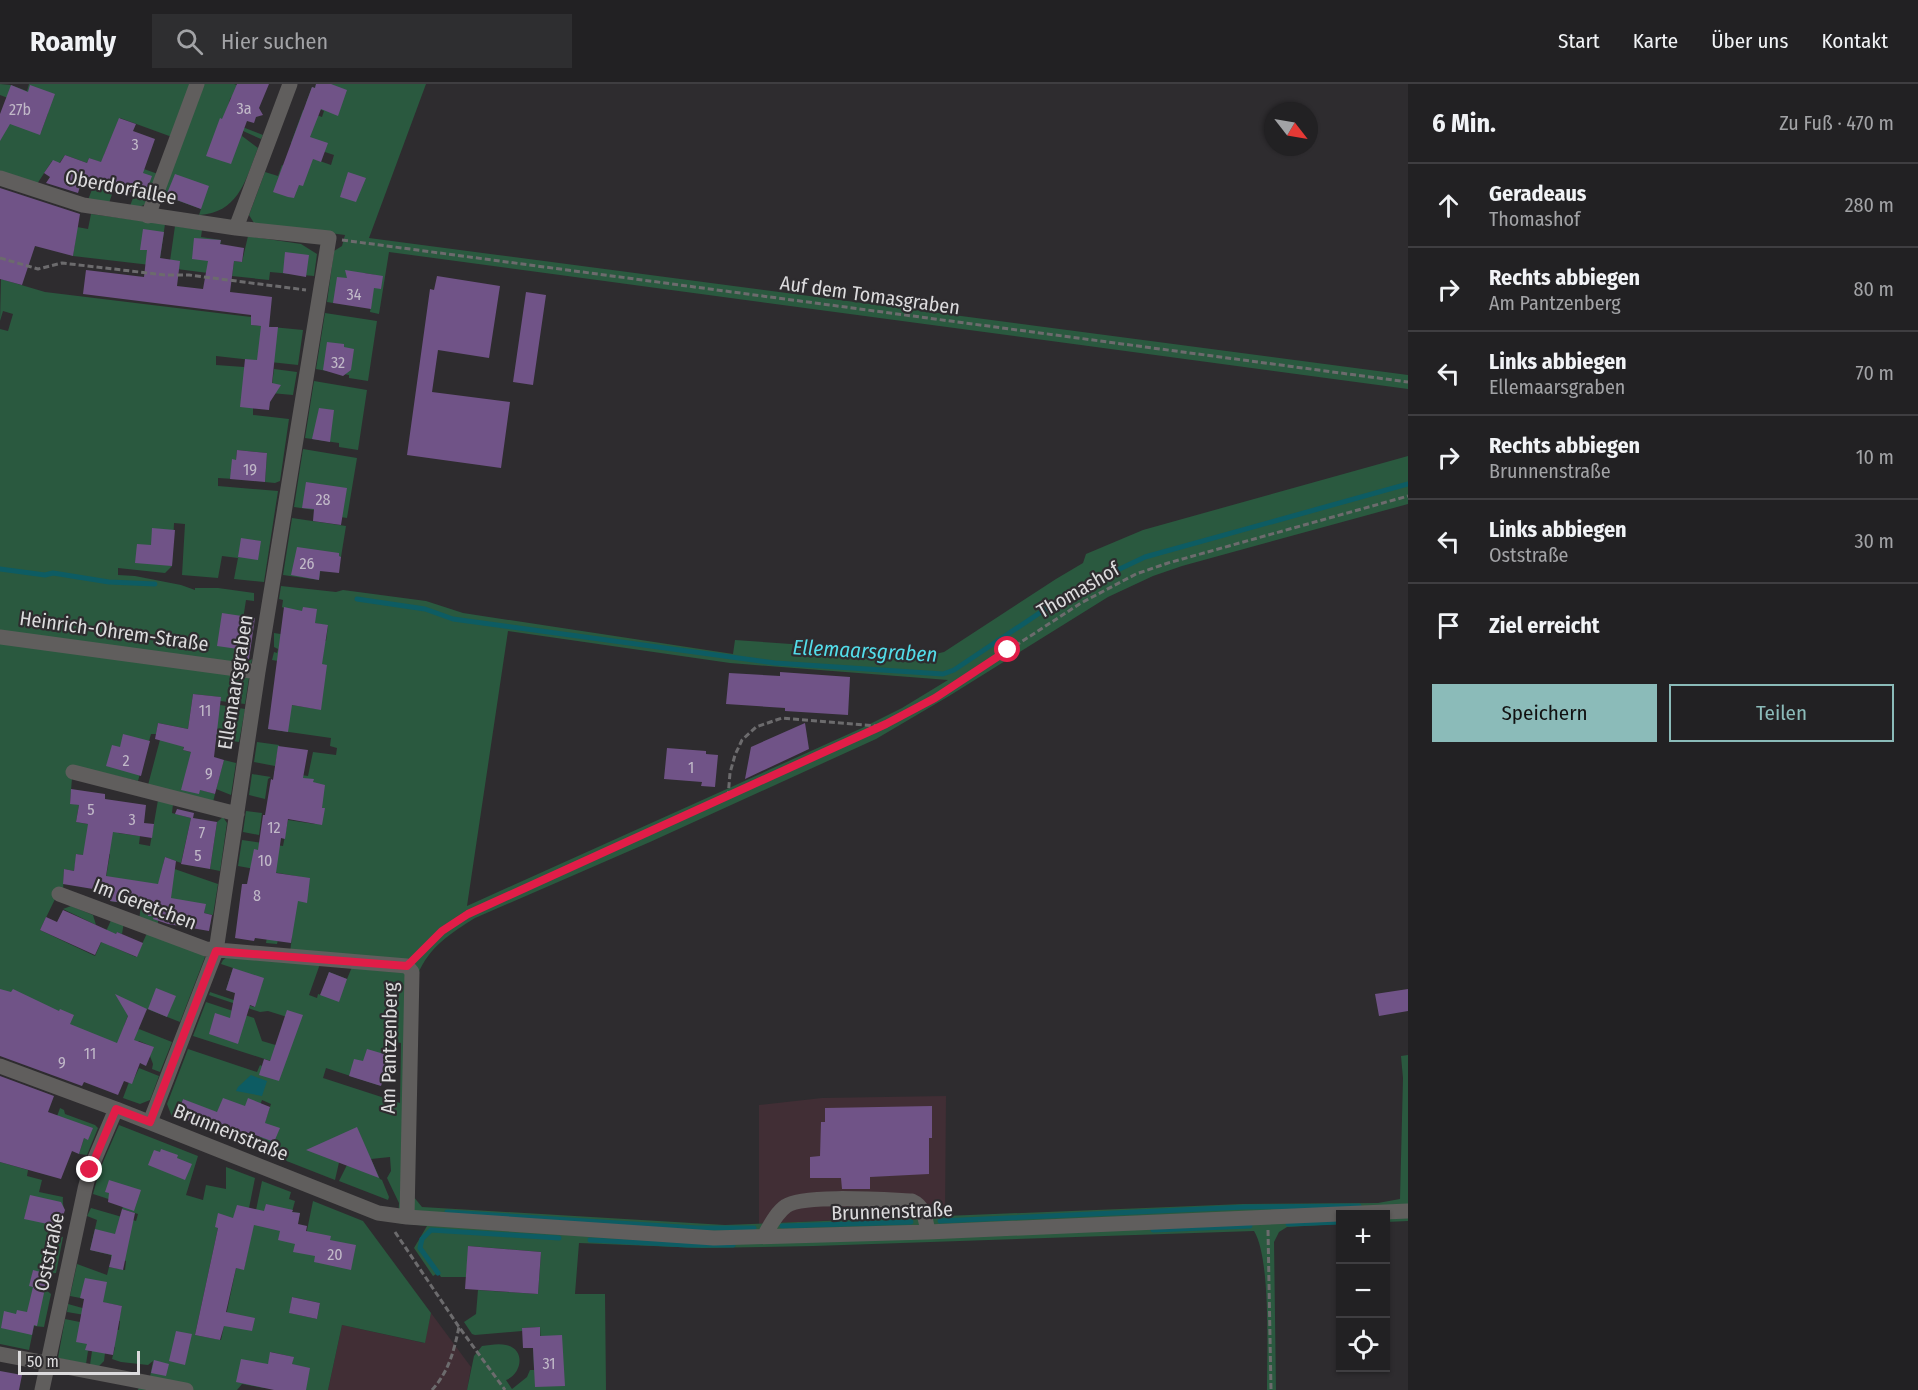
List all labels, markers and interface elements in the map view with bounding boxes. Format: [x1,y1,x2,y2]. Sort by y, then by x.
search box [152,14,572,68]
text: Roamly [30,25,116,58]
icon: search [173,25,206,58]
text: Hier suchen [221,28,328,55]
text: Start [1558,28,1600,54]
text: Karte [1633,28,1678,54]
text: Über uns [1711,28,1788,54]
text: Kontakt [1821,28,1888,54]
house number: 3a [236,99,252,118]
house number: 27b [9,100,31,119]
north arrow [1264,102,1318,156]
text: 6 Min. [1432,108,1496,139]
text: Zu Fuß · 470 m [1779,111,1894,135]
house number: 3 [131,135,139,154]
street label: Oberdorfallee [63,164,179,210]
text: Geradeaus [1489,180,1586,207]
icon: ahead [1432,189,1465,222]
text: 280 m [1845,193,1894,217]
text: Thomashof [1489,207,1580,231]
text: Rechts abbiegen [1489,264,1640,291]
street label: Auf dem Tomasgraben [779,270,961,320]
icon: right [1432,273,1465,306]
text: 80 m [1854,277,1894,301]
house number: 34 [347,285,362,304]
text: Am Pantzenberg [1489,291,1621,315]
text: Links abbiegen [1489,348,1627,375]
house number: 32 [331,353,345,372]
icon: left [1432,357,1465,390]
text: 70 m [1856,361,1894,385]
text: Ellemaarsgraben [1489,375,1625,399]
text: Rechts abbiegen [1489,432,1640,459]
icon: right [1432,441,1465,474]
text: 10 m [1856,445,1894,469]
text: Brunnenstraße [1489,459,1611,483]
house number: 19 [243,460,257,479]
house number: 28 [315,490,331,509]
text: Links abbiegen [1489,516,1627,543]
icon: left [1432,525,1465,558]
text: 30 m [1854,529,1894,553]
text: Oststraße [1489,543,1568,567]
house number: 26 [300,554,315,573]
street label: Thomashof [1033,556,1125,623]
street label: Heinrich-Ohrem-Straße [18,606,210,656]
icon: arrive [1432,609,1465,642]
text: Ziel erreicht [1489,612,1600,639]
street label: Ellemaarsgraben [212,613,258,751]
water label: Ellemaarsgraben [792,634,938,668]
route start [994,636,1020,662]
button: Speichern [1432,684,1657,742]
button: Teilen [1669,684,1894,742]
house number: 11 [199,701,211,720]
house number: 2 [122,751,130,770]
house number: 1 [688,758,694,777]
house number: 9 [205,764,213,783]
house number: 5 [87,800,95,819]
house number: 3 [128,810,136,829]
house number: 12 [267,818,281,837]
house number: 7 [199,823,206,842]
house number: 5 [194,846,202,865]
house number: 10 [258,851,272,870]
street label: Im Geretchen [90,873,200,935]
house number: 8 [253,886,261,905]
street label: Am Pantzenberg [376,981,402,1114]
house number: 11 [84,1044,96,1063]
house number: 9 [58,1053,66,1072]
street label: Brunnenstraße [170,1098,292,1166]
route end [76,1156,102,1182]
street label: Brunnenstraße [831,1197,953,1225]
map controls [1336,1210,1390,1372]
button: + [1336,1210,1390,1264]
street label: Oststraße [29,1211,69,1293]
house number: 20 [327,1245,343,1264]
button: − [1336,1264,1390,1318]
button: locate [1336,1318,1390,1372]
scale bar [18,1348,140,1376]
text: 50 m [27,1352,59,1371]
house number: 31 [542,1354,556,1373]

